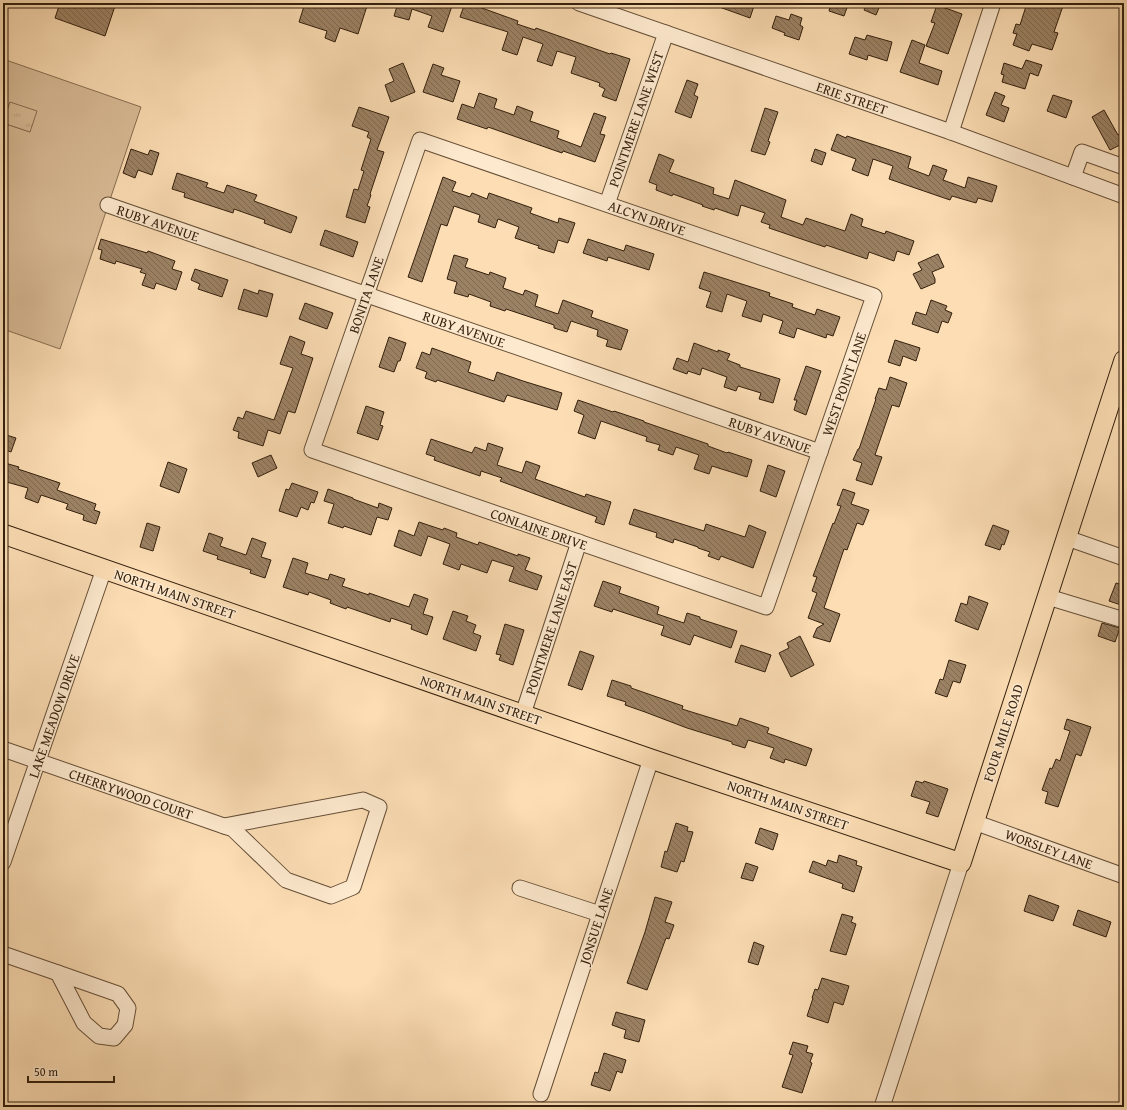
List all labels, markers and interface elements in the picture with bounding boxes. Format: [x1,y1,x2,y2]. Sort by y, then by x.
street label: POINTMERE LANE WEST [603,48,669,190]
street label: ERIE STREET [814,76,891,120]
street label: ALCYN DRIVE [606,195,688,241]
street label: RUBY AVENUE [114,200,202,246]
street label: BONITA LANE [344,254,388,336]
street label: RUBY AVENUE [420,306,508,352]
street label: WEST POINT LANE [817,329,871,439]
street label: RUBY AVENUE [726,412,814,458]
street label: CONLAINE DRIVE [488,503,590,555]
street label: POINTMERE LANE EAST [520,559,582,697]
street label: NORTH MAIN STREET [112,564,238,624]
street label: LAKE MEADOW DRIVE [23,651,85,781]
street label: NORTH MAIN STREET [418,670,544,730]
street label: FOUR MILE ROAD [978,682,1028,784]
street label: CHERRYWOOD COURT [66,763,196,825]
street label: NORTH MAIN STREET [725,775,851,835]
street label: WORSLEY LANE [1002,824,1096,874]
street label: JONSUE LANE [574,885,618,969]
scale bar [28,1058,114,1084]
text: 50 m [34,1063,58,1080]

